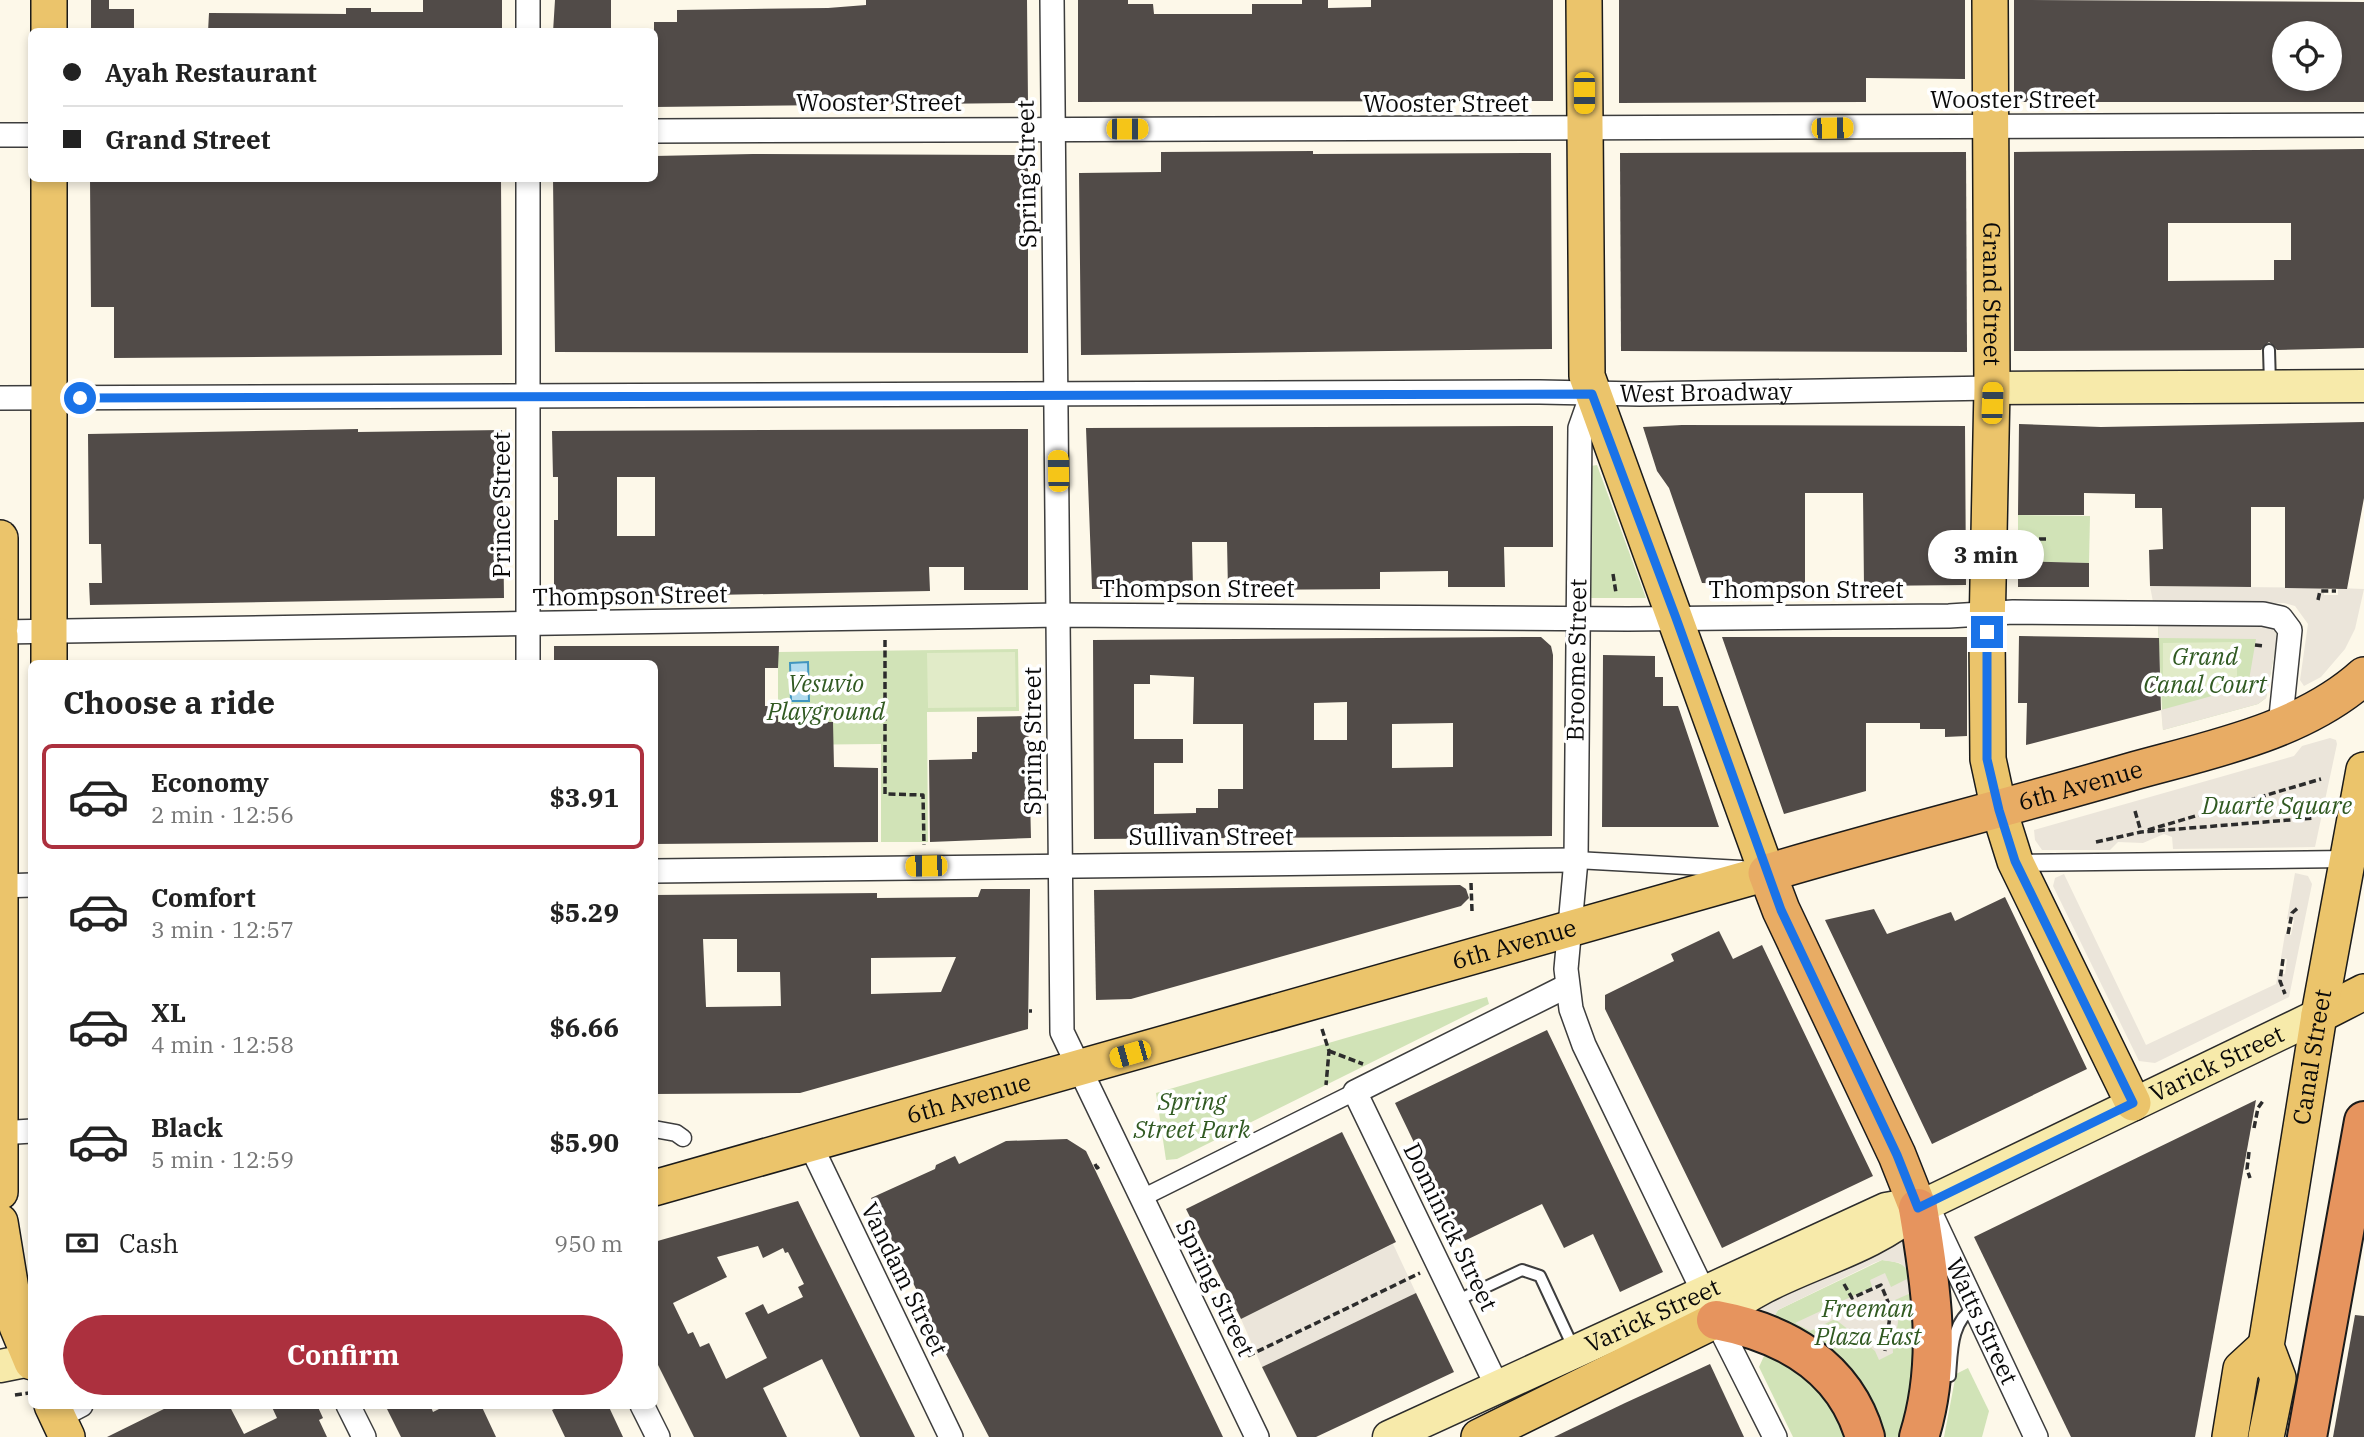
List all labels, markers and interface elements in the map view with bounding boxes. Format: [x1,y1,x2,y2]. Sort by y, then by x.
map controls [2272,21,2342,91]
button: locate [2272,21,2342,91]
text: Ayah Restaurant [105,55,317,89]
car [1574,72,1595,114]
street label: Wooster Street [1930,83,2096,115]
street label: Wooster Street [796,86,962,118]
street label: Wooster Street [1363,87,1529,119]
street label: Spring Street [1009,100,1043,248]
car [1811,117,1854,139]
car [1107,119,1149,140]
text: Grand Street [105,122,271,156]
street label: Grand Street [1976,222,2009,366]
street label: West Broadway [1619,374,1793,409]
route start [64,382,96,414]
car [1981,382,2004,424]
street label: Prince Street [485,432,517,578]
car [1048,450,1069,492]
callout: 3 min [1929,530,2045,580]
text: 3 min [1954,539,2018,569]
street label: Thompson Street [1099,572,1295,604]
street label: Thompson Street [1708,573,1904,605]
street label: Thompson Street [532,577,728,613]
street label: Broome Street [1559,578,1593,742]
route end [1971,616,2003,648]
park label: Grand Canal Court [2143,640,2268,700]
park label: Vesuvio Playground [766,667,886,727]
street label: Spring Street [1016,667,1048,815]
text: Choose a ride [63,681,275,723]
street label: 6th Avenue [2014,752,2146,818]
icon: car [67,765,130,828]
text: Economy [151,765,269,799]
text: $3.91 [549,780,619,814]
park label: Duarte Square [2201,789,2352,821]
text: 2 min · 12:56 [151,799,294,829]
street label: Sullivan Street [1129,820,1293,852]
car [905,855,948,877]
icon: car [67,880,130,943]
text: Comfort [151,880,256,914]
text: $5.29 [549,895,619,929]
street label: 6th Avenue [1448,911,1580,976]
text: 3 min · 12:57 [151,914,294,944]
street label: Canal Street [2285,986,2338,1127]
icon: car [67,995,130,1058]
text: XL [151,995,186,1029]
text: $6.66 [549,1010,619,1044]
street label: Varick Street [2144,1017,2289,1109]
text: 4 min · 12:58 [151,1029,294,1059]
car [1107,1038,1154,1070]
street label: 6th Avenue [902,1065,1034,1131]
park label: Spring Street Park [1133,1085,1251,1145]
icon: car [67,1110,130,1173]
text: Black [151,1110,223,1144]
text: $5.90 [549,1125,619,1159]
street label: Dominick Street [1396,1137,1505,1316]
text: 5 min · 12:59 [151,1144,294,1174]
street label: Vandam Street [854,1197,956,1360]
street label: Spring Street [1169,1214,1263,1361]
icon: cash [63,1224,101,1262]
text: Cash [119,1226,179,1260]
text: 950 m [554,1228,623,1258]
street label: Watts Street [1939,1253,2026,1389]
street label: Varick Street [1580,1270,1725,1360]
park label: Freeman Plaza East [1814,1292,1923,1352]
button: Confirm [63,1315,623,1395]

